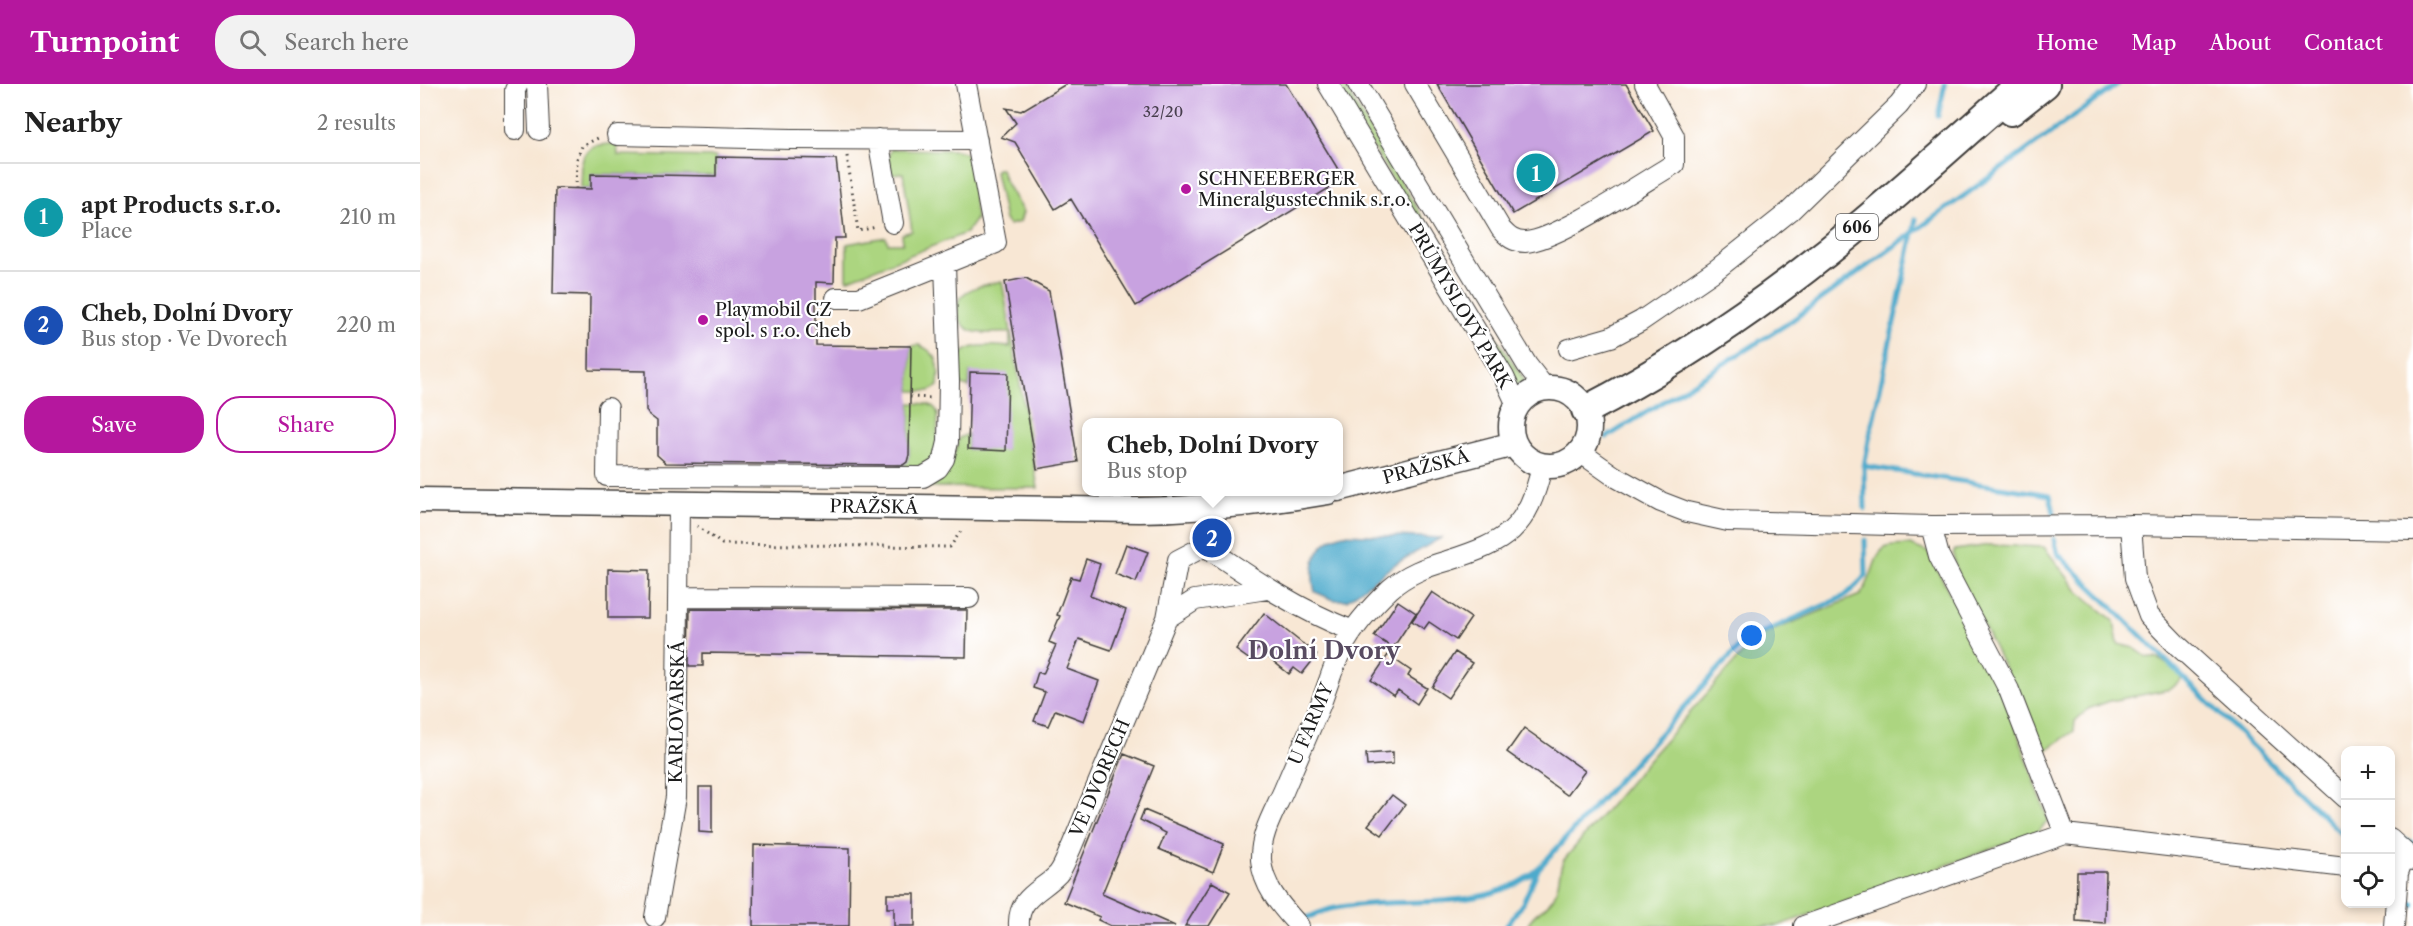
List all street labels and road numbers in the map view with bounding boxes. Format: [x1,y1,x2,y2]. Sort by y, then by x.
road number: 606 [1836,214,1878,240]
street label: PRŮMYSLOVÝ PARK [1404,219,1518,393]
street label: PRAŽSKÁ [1380,443,1472,489]
street label: PRAŽSKÁ [830,493,919,519]
street label: KARLOVARSKÁ [664,640,689,784]
street label: U FARMY [1284,679,1339,768]
street label: VE DVORECH [1065,716,1135,841]

